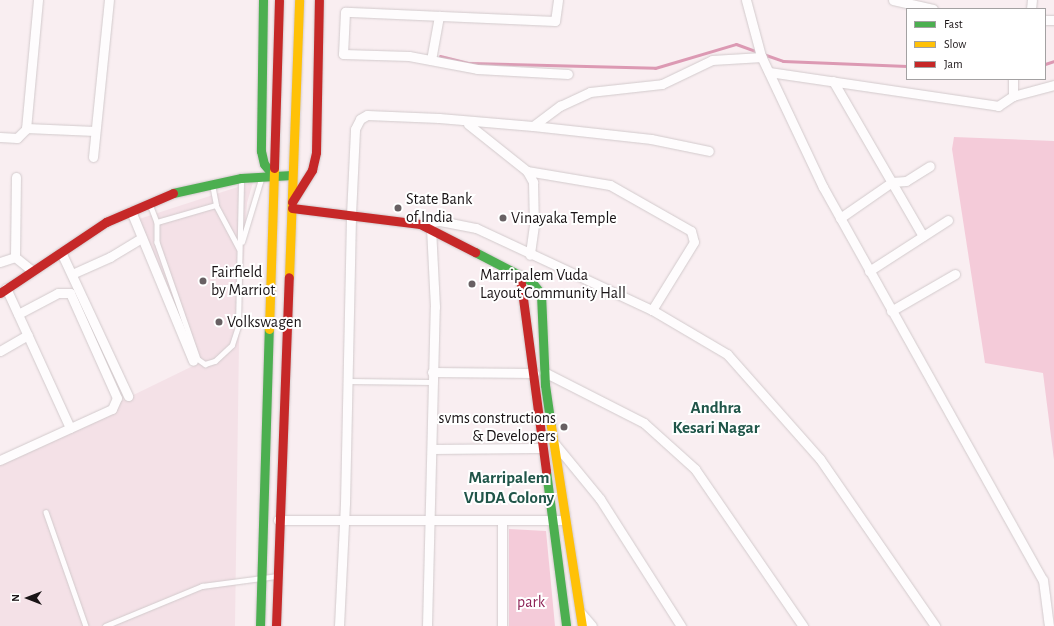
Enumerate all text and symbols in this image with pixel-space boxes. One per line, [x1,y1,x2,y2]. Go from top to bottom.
legend [906,8,1046,80]
text: Fast [944,18,963,30]
text: Slow [944,38,966,50]
text: Jam [944,58,963,70]
place label: State Bank of India [406,189,472,227]
marker: State Bank of India [393,203,403,213]
place label: Vinayaka Temple [511,208,617,228]
marker: Vinayaka Temple [498,213,508,223]
place label: Fairfield by Marriot [211,262,275,300]
place label: Marripalem Vuda Layout Community Hall [480,265,626,303]
marker: Fairfield by Marriot [198,276,208,286]
marker: Marripalem Vuda Layout Community Hall [467,279,477,289]
place label: Volkswagen [227,312,302,332]
marker: Volkswagen [214,317,224,327]
district label: Andhra Kesari Nagar [672,398,760,438]
place label: svms constructions & Developers [438,408,556,446]
marker: svms constructions & Developers [559,422,569,432]
district label: Marripalem VUDA Colony [464,468,554,508]
north arrow [8,578,48,618]
park label: park [517,592,545,612]
text: N [10,594,21,602]

